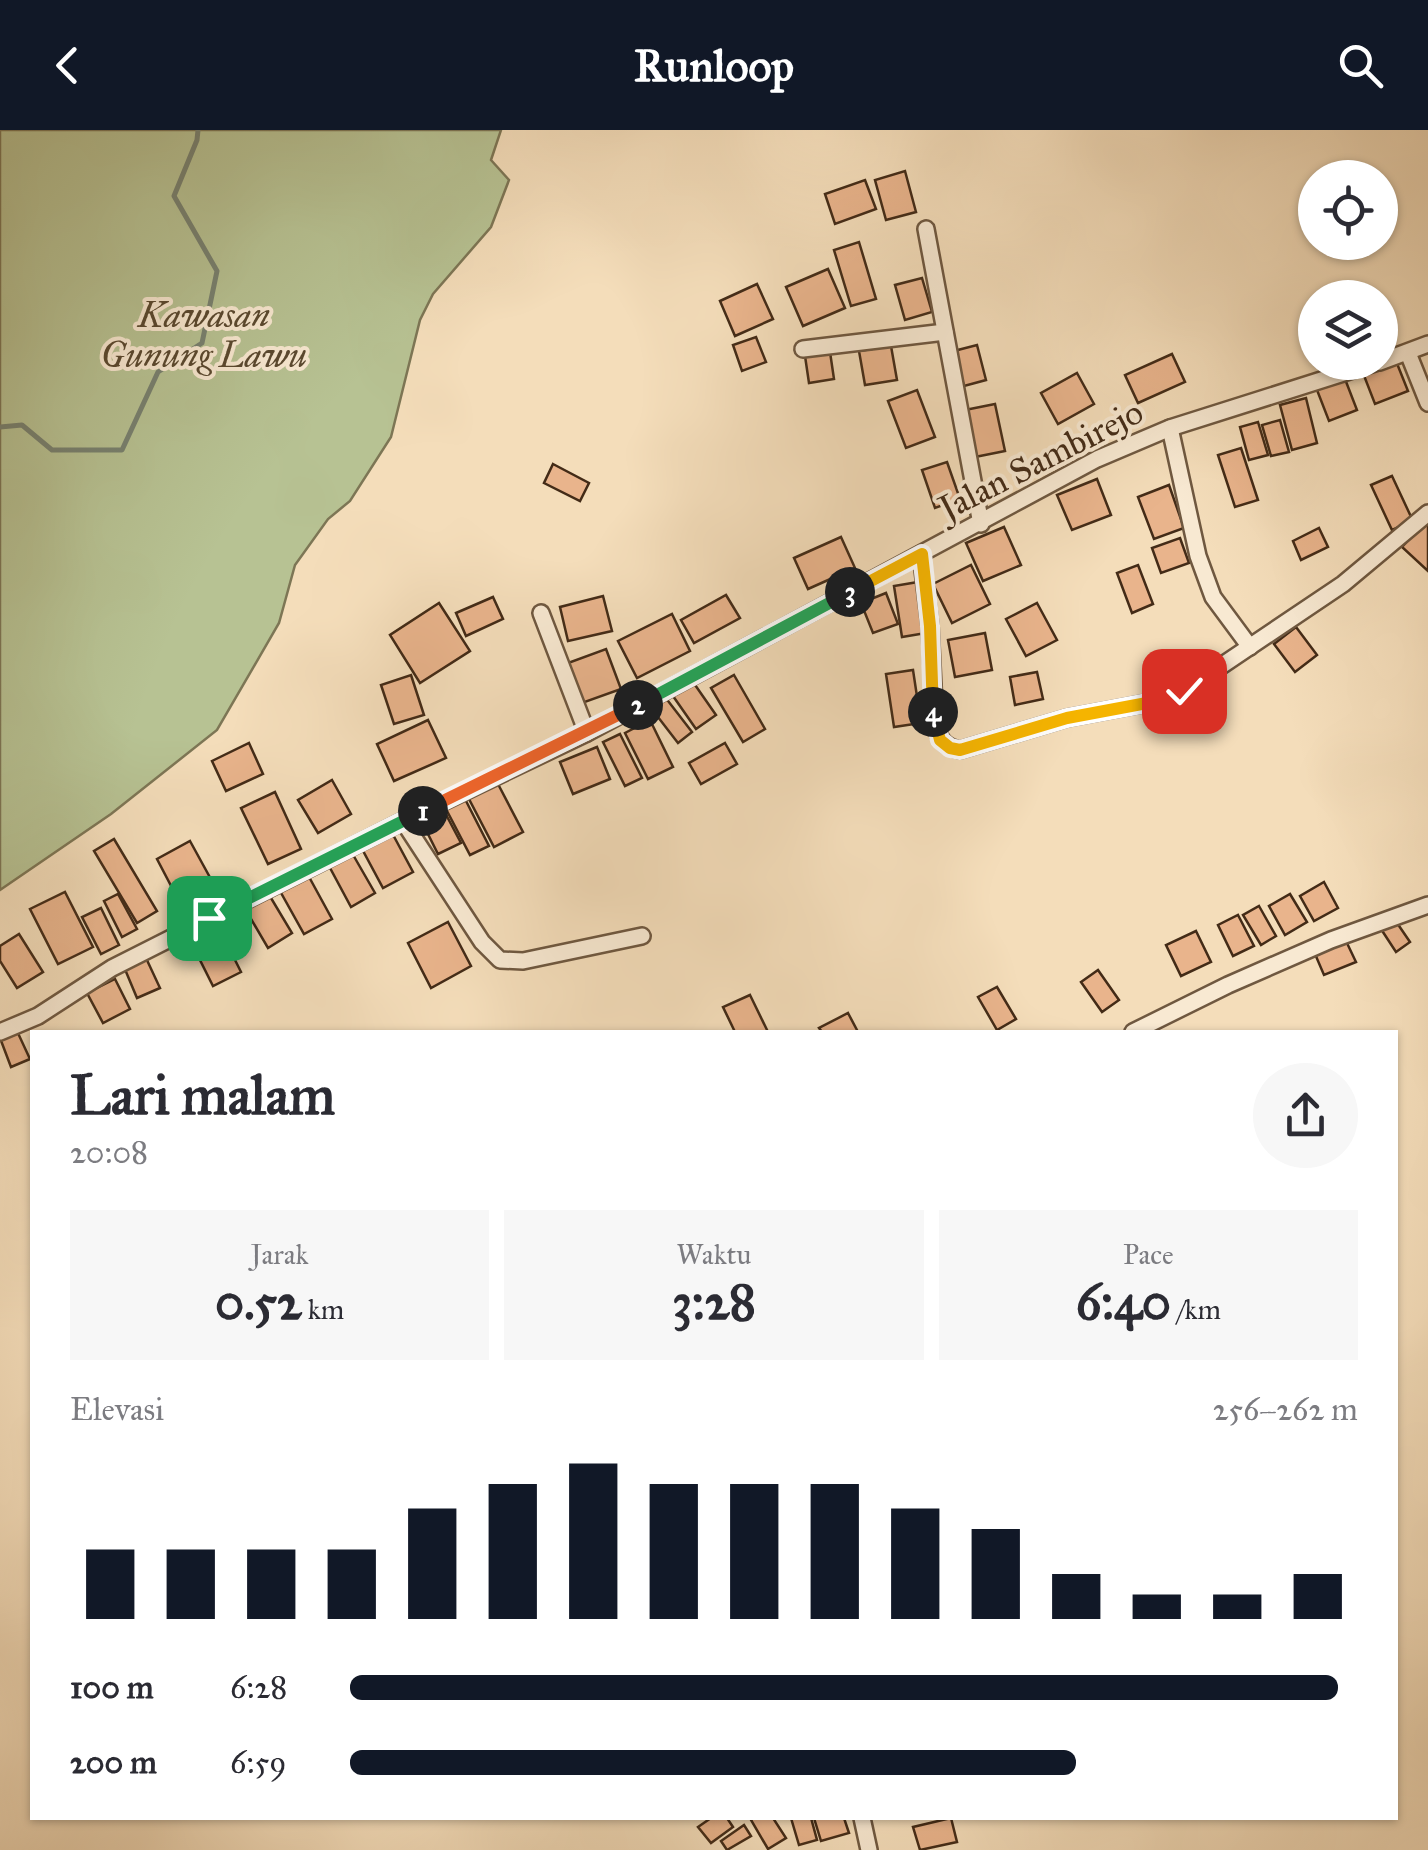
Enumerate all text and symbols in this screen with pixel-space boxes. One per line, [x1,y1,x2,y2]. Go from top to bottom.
icon: back [40,38,95,93]
text: Runloop [634,38,794,93]
icon: search [1333,38,1388,93]
map controls [1298,160,1398,380]
button: locate [1298,160,1398,260]
button: layers [1298,280,1398,380]
park label: Kawasan Gunung Lawu [101,294,307,377]
street label: Jalan Sambirejo [928,390,1150,532]
pin: 3 [825,567,875,617]
text: 3 [844,574,856,609]
pin [1142,649,1227,734]
icon: check [1157,664,1212,719]
pin: 2 [613,680,663,730]
text: 2 [631,687,645,722]
pin: 4 [908,687,958,737]
text: 4 [925,694,941,729]
pin: 1 [398,786,448,836]
text: 1 [417,793,429,828]
pin [167,876,252,961]
icon: arrive [182,891,237,946]
text: Lari malam [70,1062,335,1129]
button: share [1253,1063,1358,1168]
text: 20:08 [70,1133,148,1172]
text: Jarak [251,1237,309,1272]
text: Waktu [677,1237,751,1272]
text: Pace [1123,1237,1174,1272]
text: 0.52 [215,1272,302,1333]
text: 3:28 [672,1272,756,1333]
text: 6:40 [1076,1272,1171,1333]
text: km [302,1292,344,1327]
text: /km [1171,1292,1221,1327]
text: Elevasi [70,1390,164,1429]
text: 256–262 m [1213,1390,1358,1429]
text: 100 m [70,1668,154,1707]
text: 6:28 [230,1668,287,1707]
text: 200 m [70,1743,157,1782]
text: 6:59 [230,1743,287,1782]

